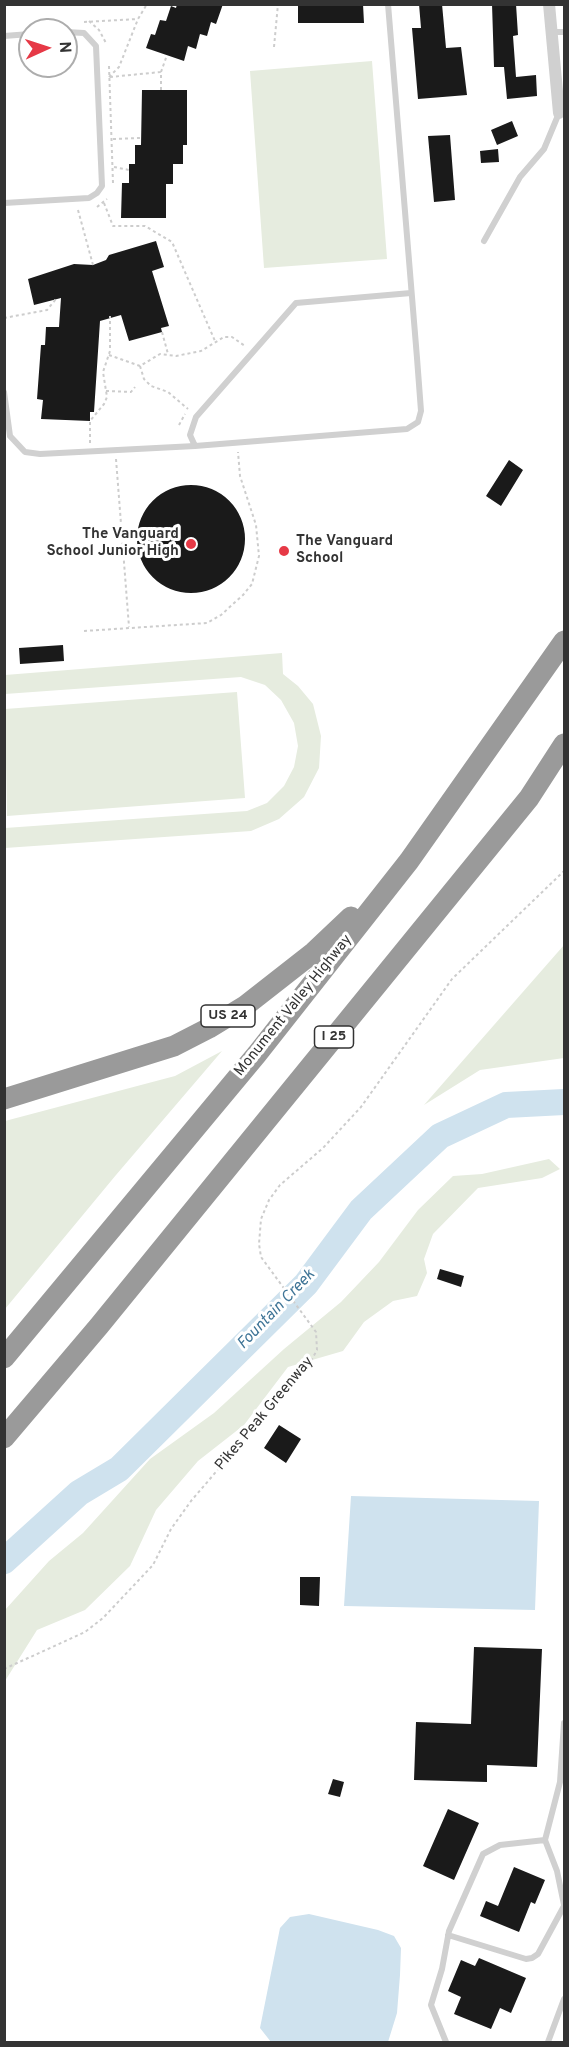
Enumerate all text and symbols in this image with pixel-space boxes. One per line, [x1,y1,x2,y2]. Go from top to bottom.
north arrow [18,18,78,78]
text: N [54,41,74,53]
place label: The Vanguard School Junior High [46,526,179,561]
place label: The Vanguard School [296,533,393,568]
marker: The Vanguard School Junior High [184,537,198,551]
marker: The Vanguard School [277,544,291,558]
street label: Monument Valley Highway [231,932,357,1080]
road number: US 24 [201,1005,255,1027]
road number: I 25 [314,1026,354,1048]
water label: Fountain Creek [234,1266,320,1354]
street label: Pikes Peak Greenway [212,1353,318,1475]

